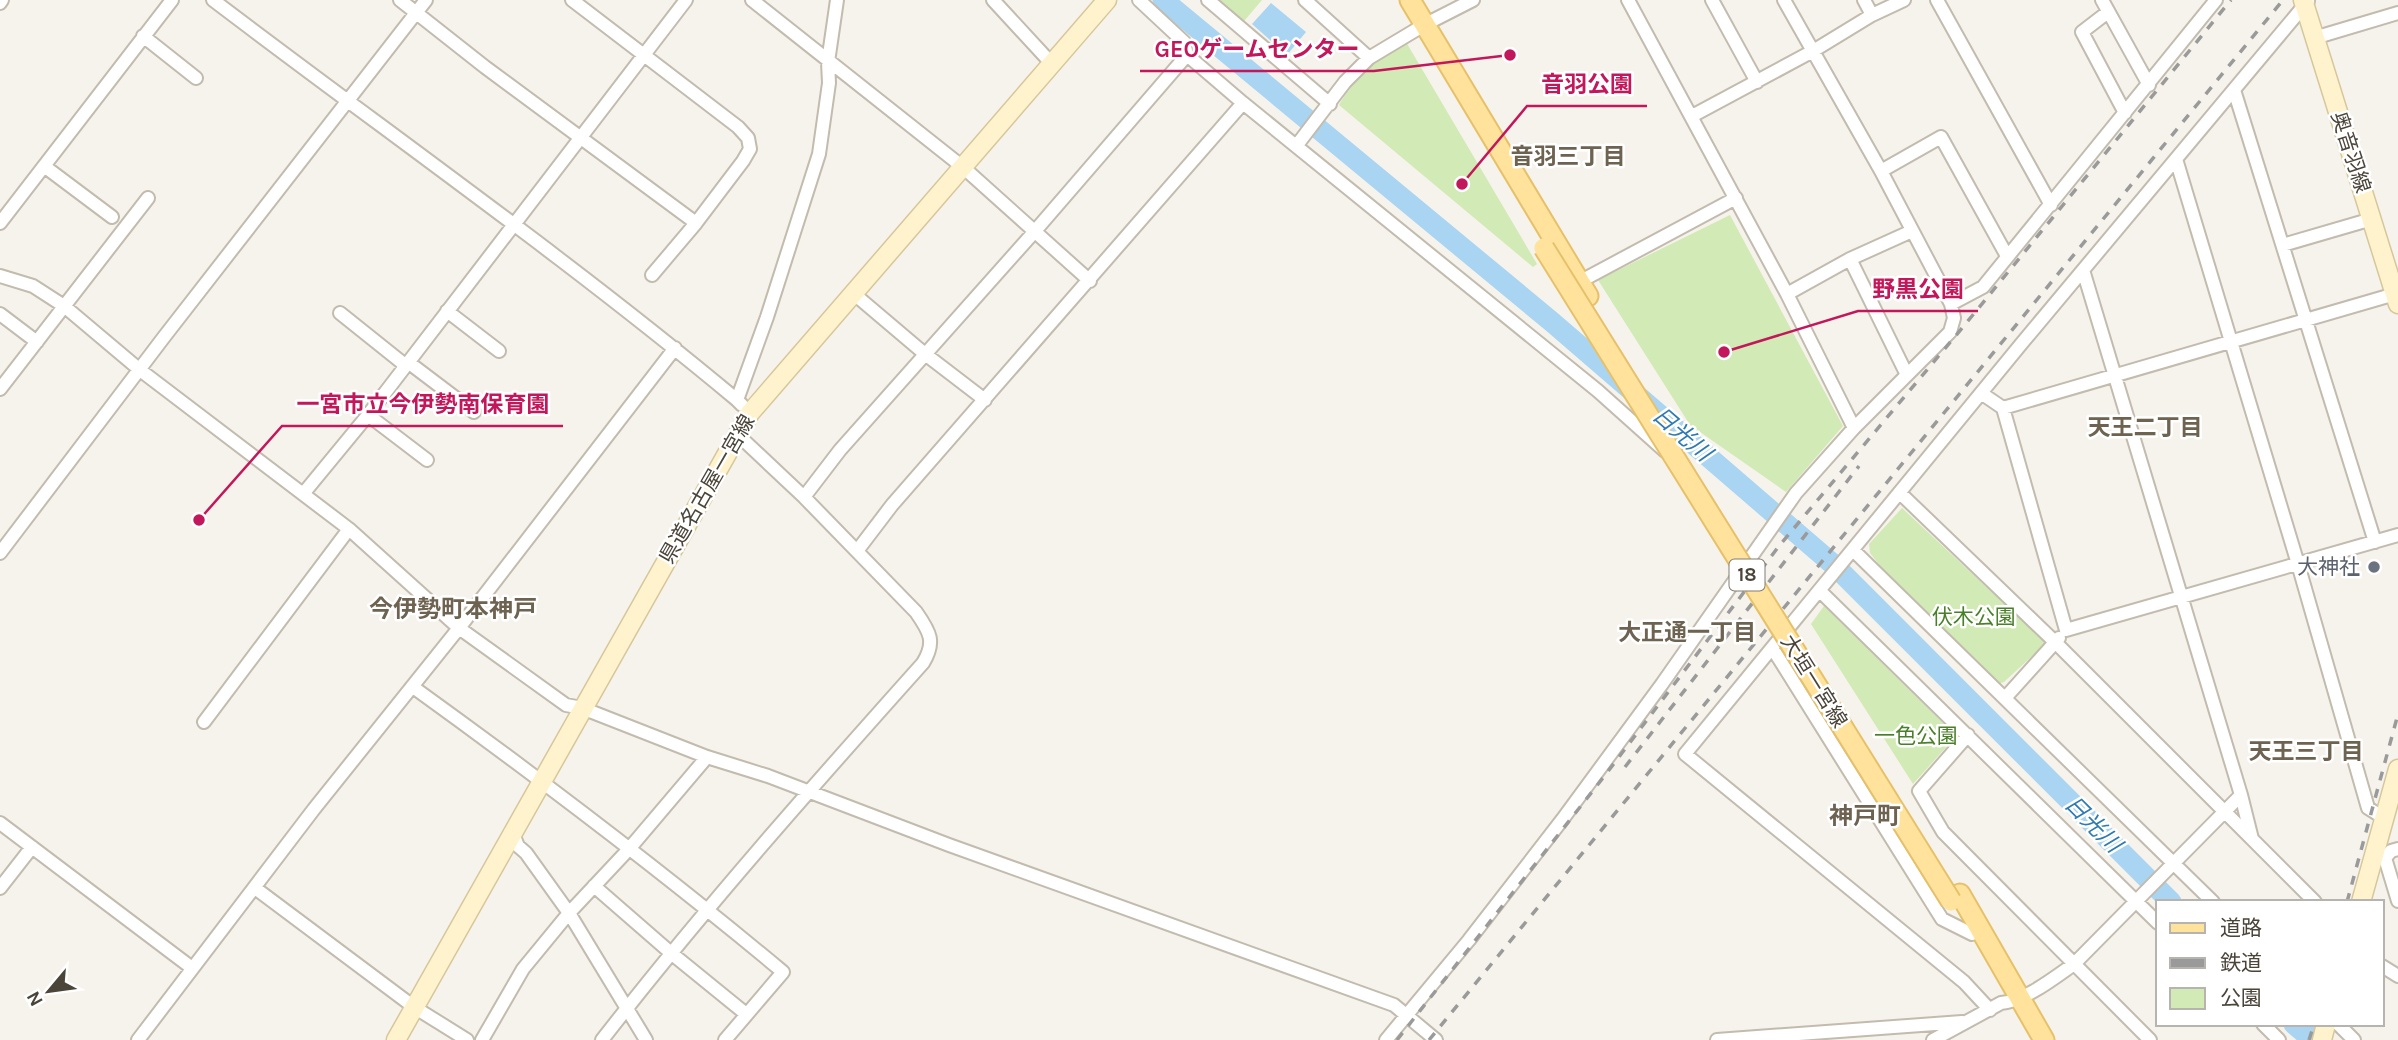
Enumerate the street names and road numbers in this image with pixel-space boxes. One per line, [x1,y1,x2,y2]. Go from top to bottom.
street label: 奥音羽線 [2327,108,2375,196]
street label: 県道名古屋一宮線 [655,410,759,568]
road number: 18 [1730,560,1764,590]
street label: 大垣一宮線 [1776,630,1852,732]

